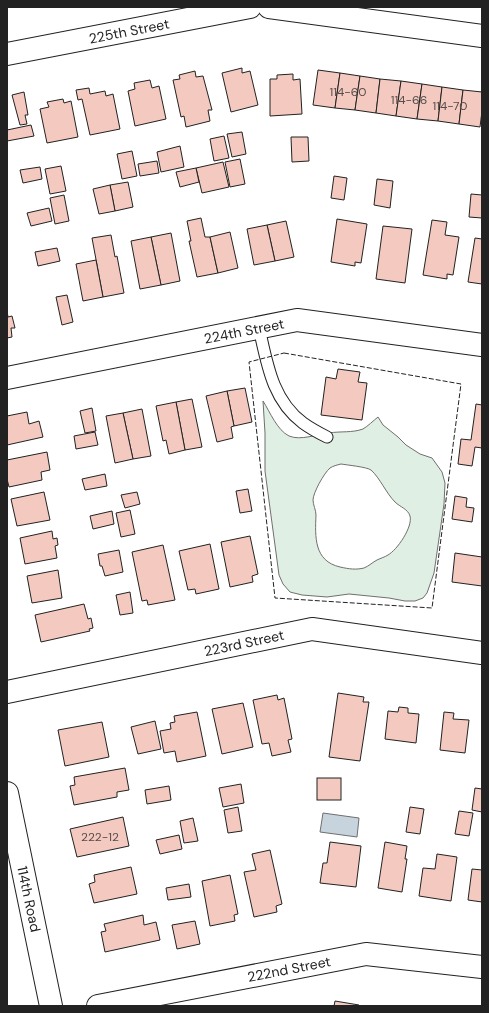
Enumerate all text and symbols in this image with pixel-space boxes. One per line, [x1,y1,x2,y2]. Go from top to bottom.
street label: 225th Street [87,14,171,48]
house number: 114-60 [329,84,367,100]
house number: 114-66 [391,92,427,108]
house number: 114-70 [432,98,468,114]
street label: 224th Street [202,314,286,348]
street label: 223rd Street [202,626,286,660]
house number: 222-12 [81,829,119,845]
street label: 114th Road [13,864,45,934]
street label: 222nd Street [246,952,332,986]

